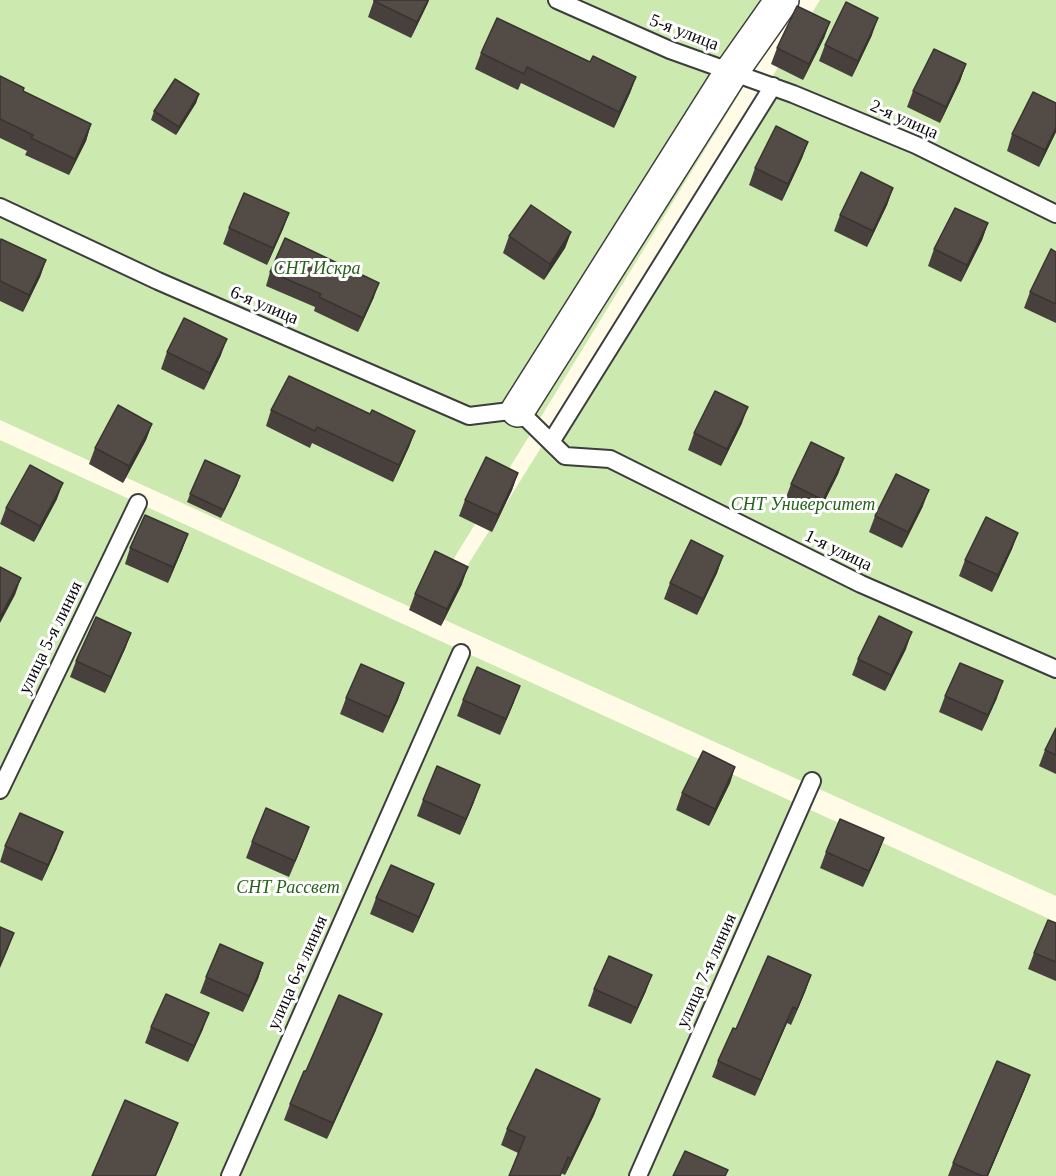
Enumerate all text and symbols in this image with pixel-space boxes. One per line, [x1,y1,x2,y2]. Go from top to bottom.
street label: 5-я улица [646,10,722,56]
street label: 2-я улица [867,95,941,145]
park label: СНТ Искра [274,258,360,280]
street label: 6-я улица [227,282,301,330]
park label: СНТ Университет [731,494,875,516]
street label: 1-я улица [801,525,875,577]
street label: улица 5-я линия [14,578,88,698]
park label: СНТ Рассвет [236,877,340,899]
street label: улица 7-я линия [672,910,742,1032]
street label: улица 6-я линия [263,912,333,1034]

